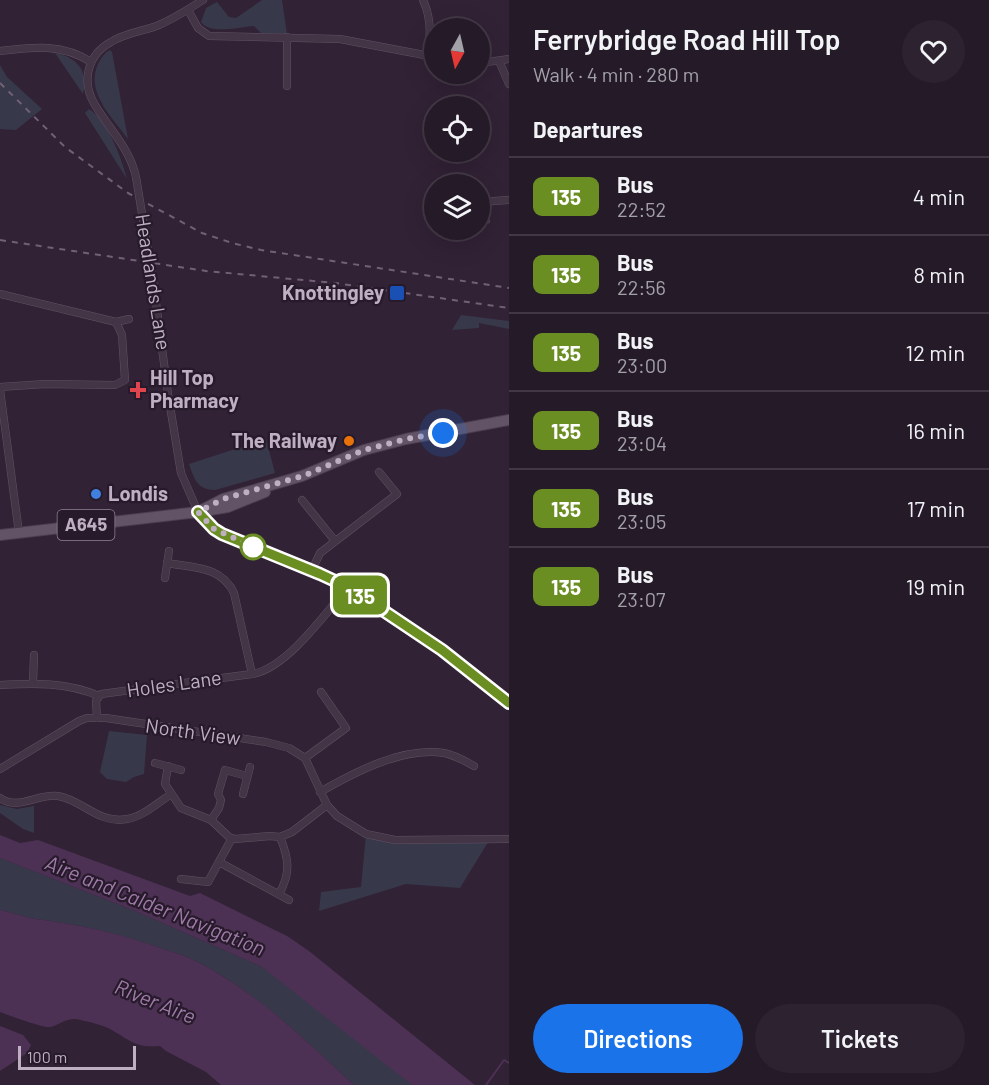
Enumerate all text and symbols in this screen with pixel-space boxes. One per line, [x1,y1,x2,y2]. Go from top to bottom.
north arrow [424,18,490,84]
map controls [424,18,490,240]
button: heart [902,20,965,83]
text: Ferrybridge Road Hill Top [533,22,841,56]
text: Walk · 4 min · 280 m [533,62,699,86]
button: locate [424,96,490,162]
text: Departures [533,116,643,142]
text: Bus [617,171,654,197]
button: layers [424,174,490,240]
text: 4 min [913,183,965,209]
text: 135 [551,184,581,209]
text: 22:52 [617,197,666,221]
street label: Headlands Lane [131,212,177,352]
text: Bus [617,249,654,275]
text: 8 min [913,261,965,287]
text: 135 [551,262,581,287]
text: 22:56 [617,275,666,299]
place label: Knottingley [282,280,384,304]
marker: Knottingley [388,284,406,302]
text: Bus [617,327,654,353]
text: 12 min [905,339,965,365]
text: 135 [551,340,581,365]
text: 23:00 [617,353,667,377]
place label: Hill Top Pharmacy [150,365,239,412]
marker: Hill Top Pharmacy [131,383,145,397]
text: Bus [617,405,654,431]
text: 16 min [906,417,965,443]
your location [428,418,458,448]
text: 135 [551,418,581,443]
place label: The Railway [231,428,337,452]
text: 23:04 [617,431,667,455]
marker: The Railway [342,434,356,448]
place label: Londis [108,481,168,505]
text: Bus [617,483,654,509]
marker: Londis [89,487,103,501]
text: 17 min [907,495,965,521]
text: 135 [551,496,581,521]
text: 23:05 [617,509,666,533]
road number: A645 [58,510,115,540]
unlabelled marker [240,534,266,560]
text: Bus [617,561,654,587]
text: 19 min [906,573,965,599]
text: 135 [551,574,581,599]
line badge: 135 [326,576,394,614]
text: 135 [345,583,375,608]
text: 23:07 [617,587,665,611]
street label: Holes Lane [125,664,223,702]
street label: North View [144,712,242,750]
water label: Aire and Calder Navigation [42,849,269,960]
water label: River Aire [111,973,200,1028]
button: Directions [533,1004,743,1073]
button: Tickets [755,1004,965,1073]
scale bar [18,1043,136,1070]
text: 100 m [27,1047,67,1066]

